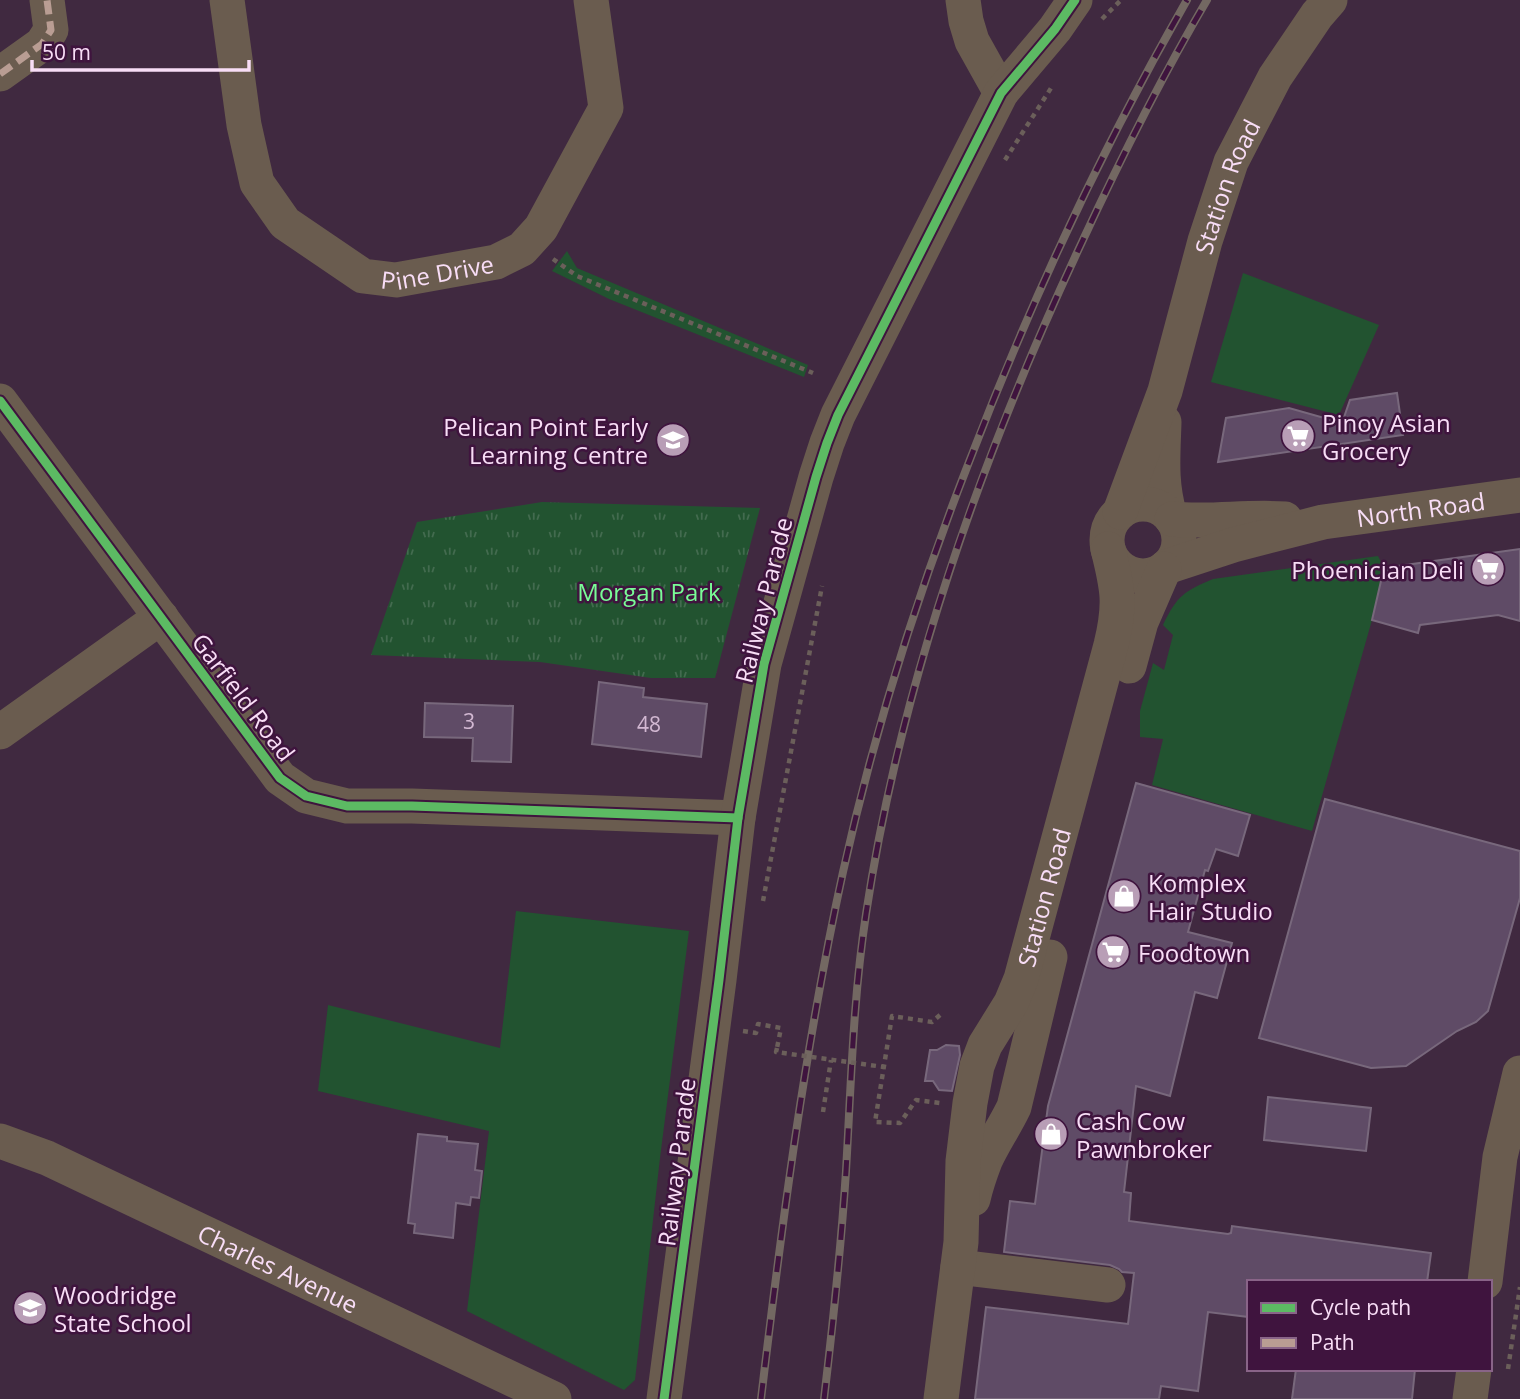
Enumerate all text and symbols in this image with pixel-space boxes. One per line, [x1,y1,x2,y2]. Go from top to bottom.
scale bar [32,28,248,72]
text: 50 m [42,38,91,66]
street label: Station Road [1186,113,1267,257]
street label: Pine Drive [379,246,496,296]
place label: Pinoy Asian Grocery [1322,406,1451,467]
place label: Pelican Point Early Learning Centre [443,410,649,471]
supermarket icon: Pinoy Asian Grocery [1279,417,1317,455]
school or university icon: Pelican Point Early Learning Centre [654,421,692,459]
street label: North Road [1354,483,1487,534]
street label: Railway Parade [726,514,800,686]
supermarket icon: Phoenician Deli [1469,550,1507,588]
place label: Phoenician Deli [1291,553,1464,586]
park label: Morgan Park [577,575,721,608]
street label: Garfield Road [185,626,303,768]
house number: 3 [463,707,475,735]
house number: 48 [637,710,661,738]
street label: Station Road [1009,824,1078,970]
place label: Komplex Hair Studio [1148,866,1273,927]
shop icon: Komplex Hair Studio [1105,877,1143,915]
supermarket icon: Foodtown [1094,933,1132,971]
place label: Foodtown [1138,936,1250,969]
street label: Railway Parade [649,1076,703,1248]
place label: Cash Cow Pawnbroker [1076,1104,1212,1165]
shop icon: Cash Cow Pawnbroker [1032,1115,1070,1153]
street label: Charles Avenue [193,1216,364,1320]
place label: Woodridge State School [54,1278,192,1339]
legend [1247,1280,1492,1371]
school or university icon: Woodridge State School [11,1289,49,1327]
text: Cycle path [1310,1293,1411,1321]
text: Path [1310,1328,1355,1356]

